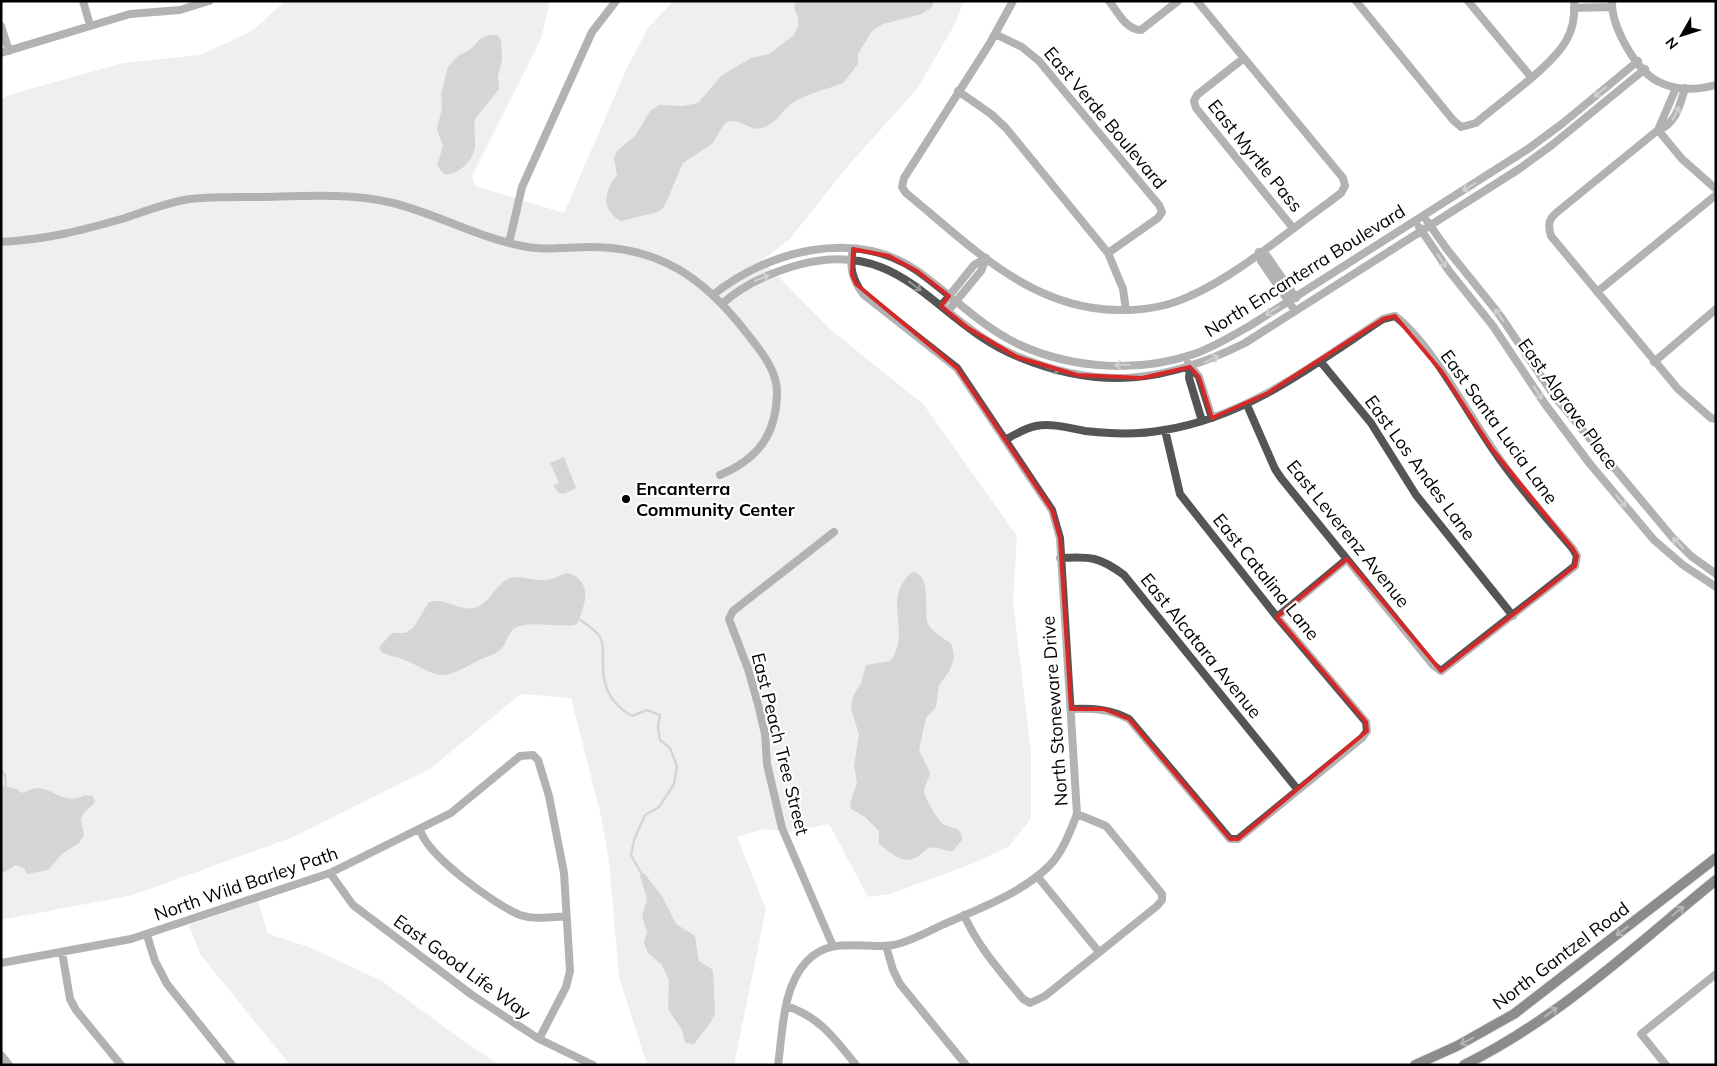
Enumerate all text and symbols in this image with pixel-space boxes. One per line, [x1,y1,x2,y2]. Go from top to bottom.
north arrow [1657,10,1707,60]
text: N [1662,33,1682,53]
street label: East Verde Boulevard [1039,42,1172,193]
one-way arrow [1594,87,1607,98]
street label: East Myrtle Pass [1203,95,1308,217]
one-way arrow [1672,106,1681,121]
one-way arrow [1462,183,1476,193]
street label: North Encanterra Boulevard [1200,199,1409,342]
one-way arrow [1437,254,1447,268]
one-way arrow [754,273,769,282]
one-way arrow [908,281,922,291]
one-way arrow [1265,306,1279,316]
one-way arrow [1494,308,1504,322]
street label: East Algrave Place [1513,334,1624,474]
street label: East Santa Lucia Lane [1436,345,1563,508]
one-way arrow [1204,353,1219,363]
one-way arrow [1114,361,1130,370]
one-way arrow [1045,365,1061,374]
one-way arrow [1533,385,1543,399]
street label: East Los Andes Lane [1360,391,1481,545]
street label: East Leverenz Avenue [1282,455,1415,612]
place label: Encanterra Community Center [636,477,796,521]
marker: Encanterra Community Center [620,493,632,505]
one-way arrow [1616,494,1627,507]
street label: East Catalina Lane [1208,509,1325,645]
one-way arrow [1673,538,1685,550]
street label: East Alcatara Avenue [1136,569,1267,723]
street label: North Stoneware Drive [1036,615,1073,807]
street label: East Peach Tree Street [747,650,814,837]
street label: North Wild Barley Path [151,841,341,926]
street label: North Gantzel Road [1488,897,1634,1014]
one-way arrow [1671,905,1684,916]
street label: East Good Life Way [389,909,536,1024]
one-way arrow [1615,926,1629,936]
one-way arrow [1544,1007,1558,1017]
one-way arrow [1460,1037,1475,1046]

